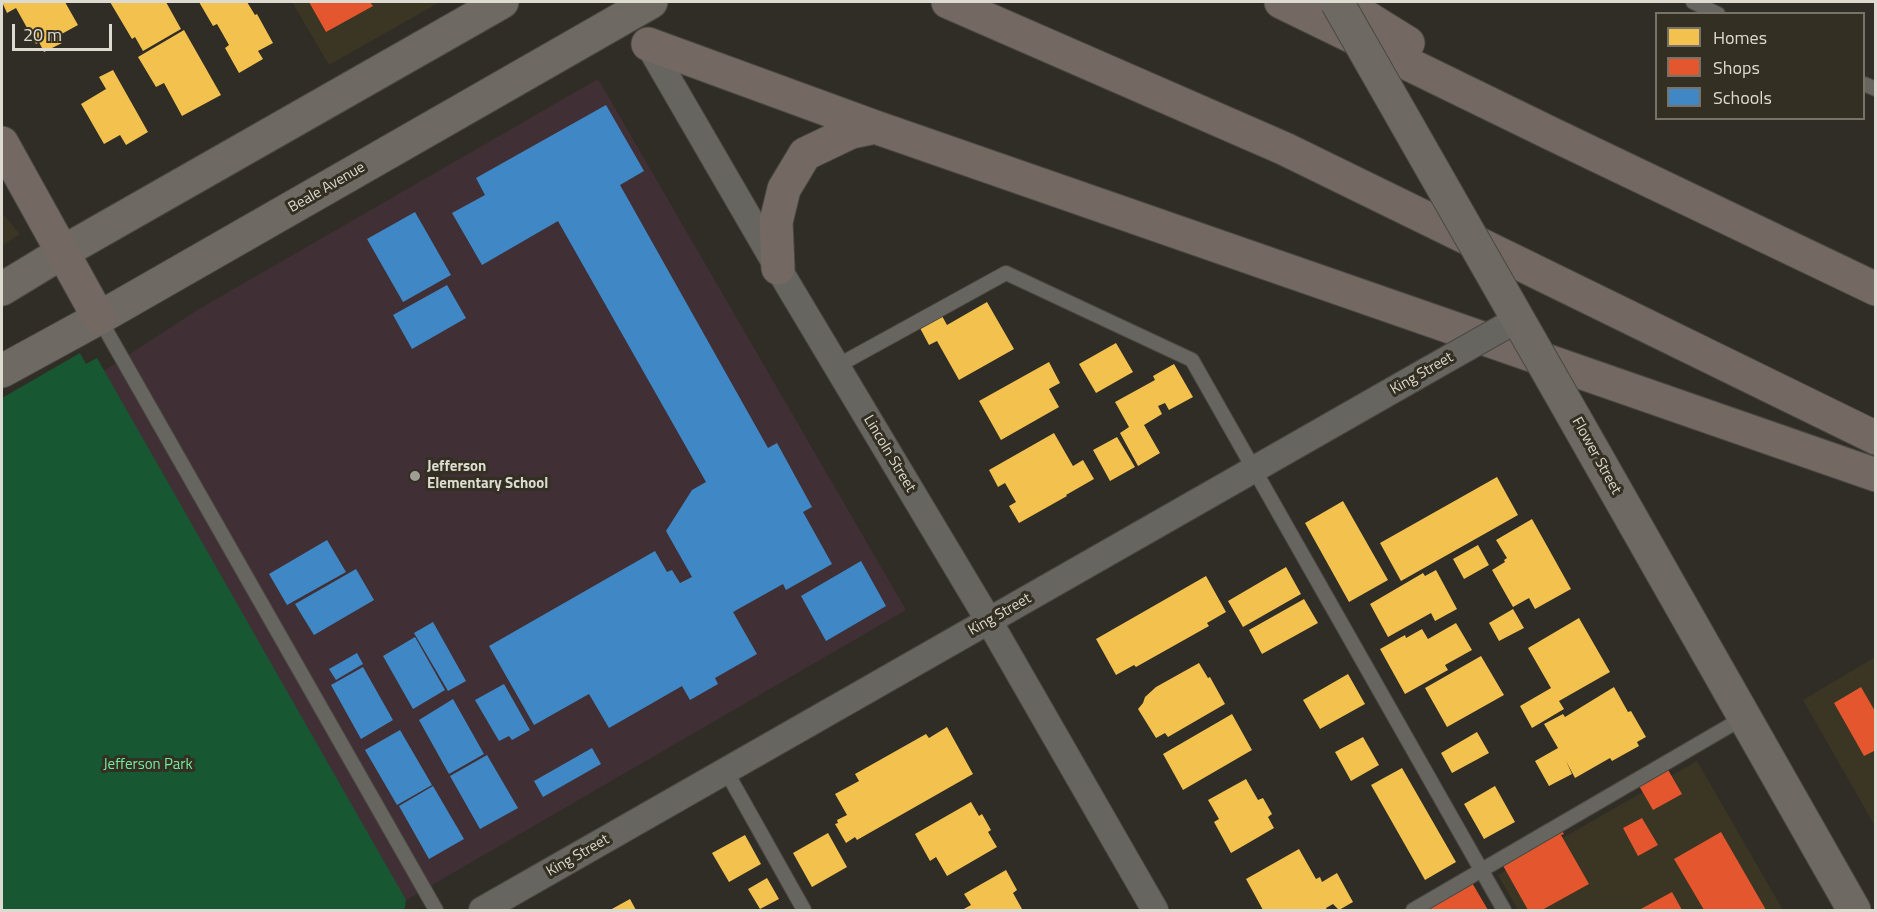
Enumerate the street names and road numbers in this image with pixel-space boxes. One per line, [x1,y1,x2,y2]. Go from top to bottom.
street label: Beale Avenue [285,159,369,217]
street label: King Street [1387,349,1457,399]
street label: Lincoln Street [859,412,919,496]
street label: Flower Street [1567,414,1625,498]
street label: King Street [965,590,1035,640]
street label: King Street [543,831,613,881]

